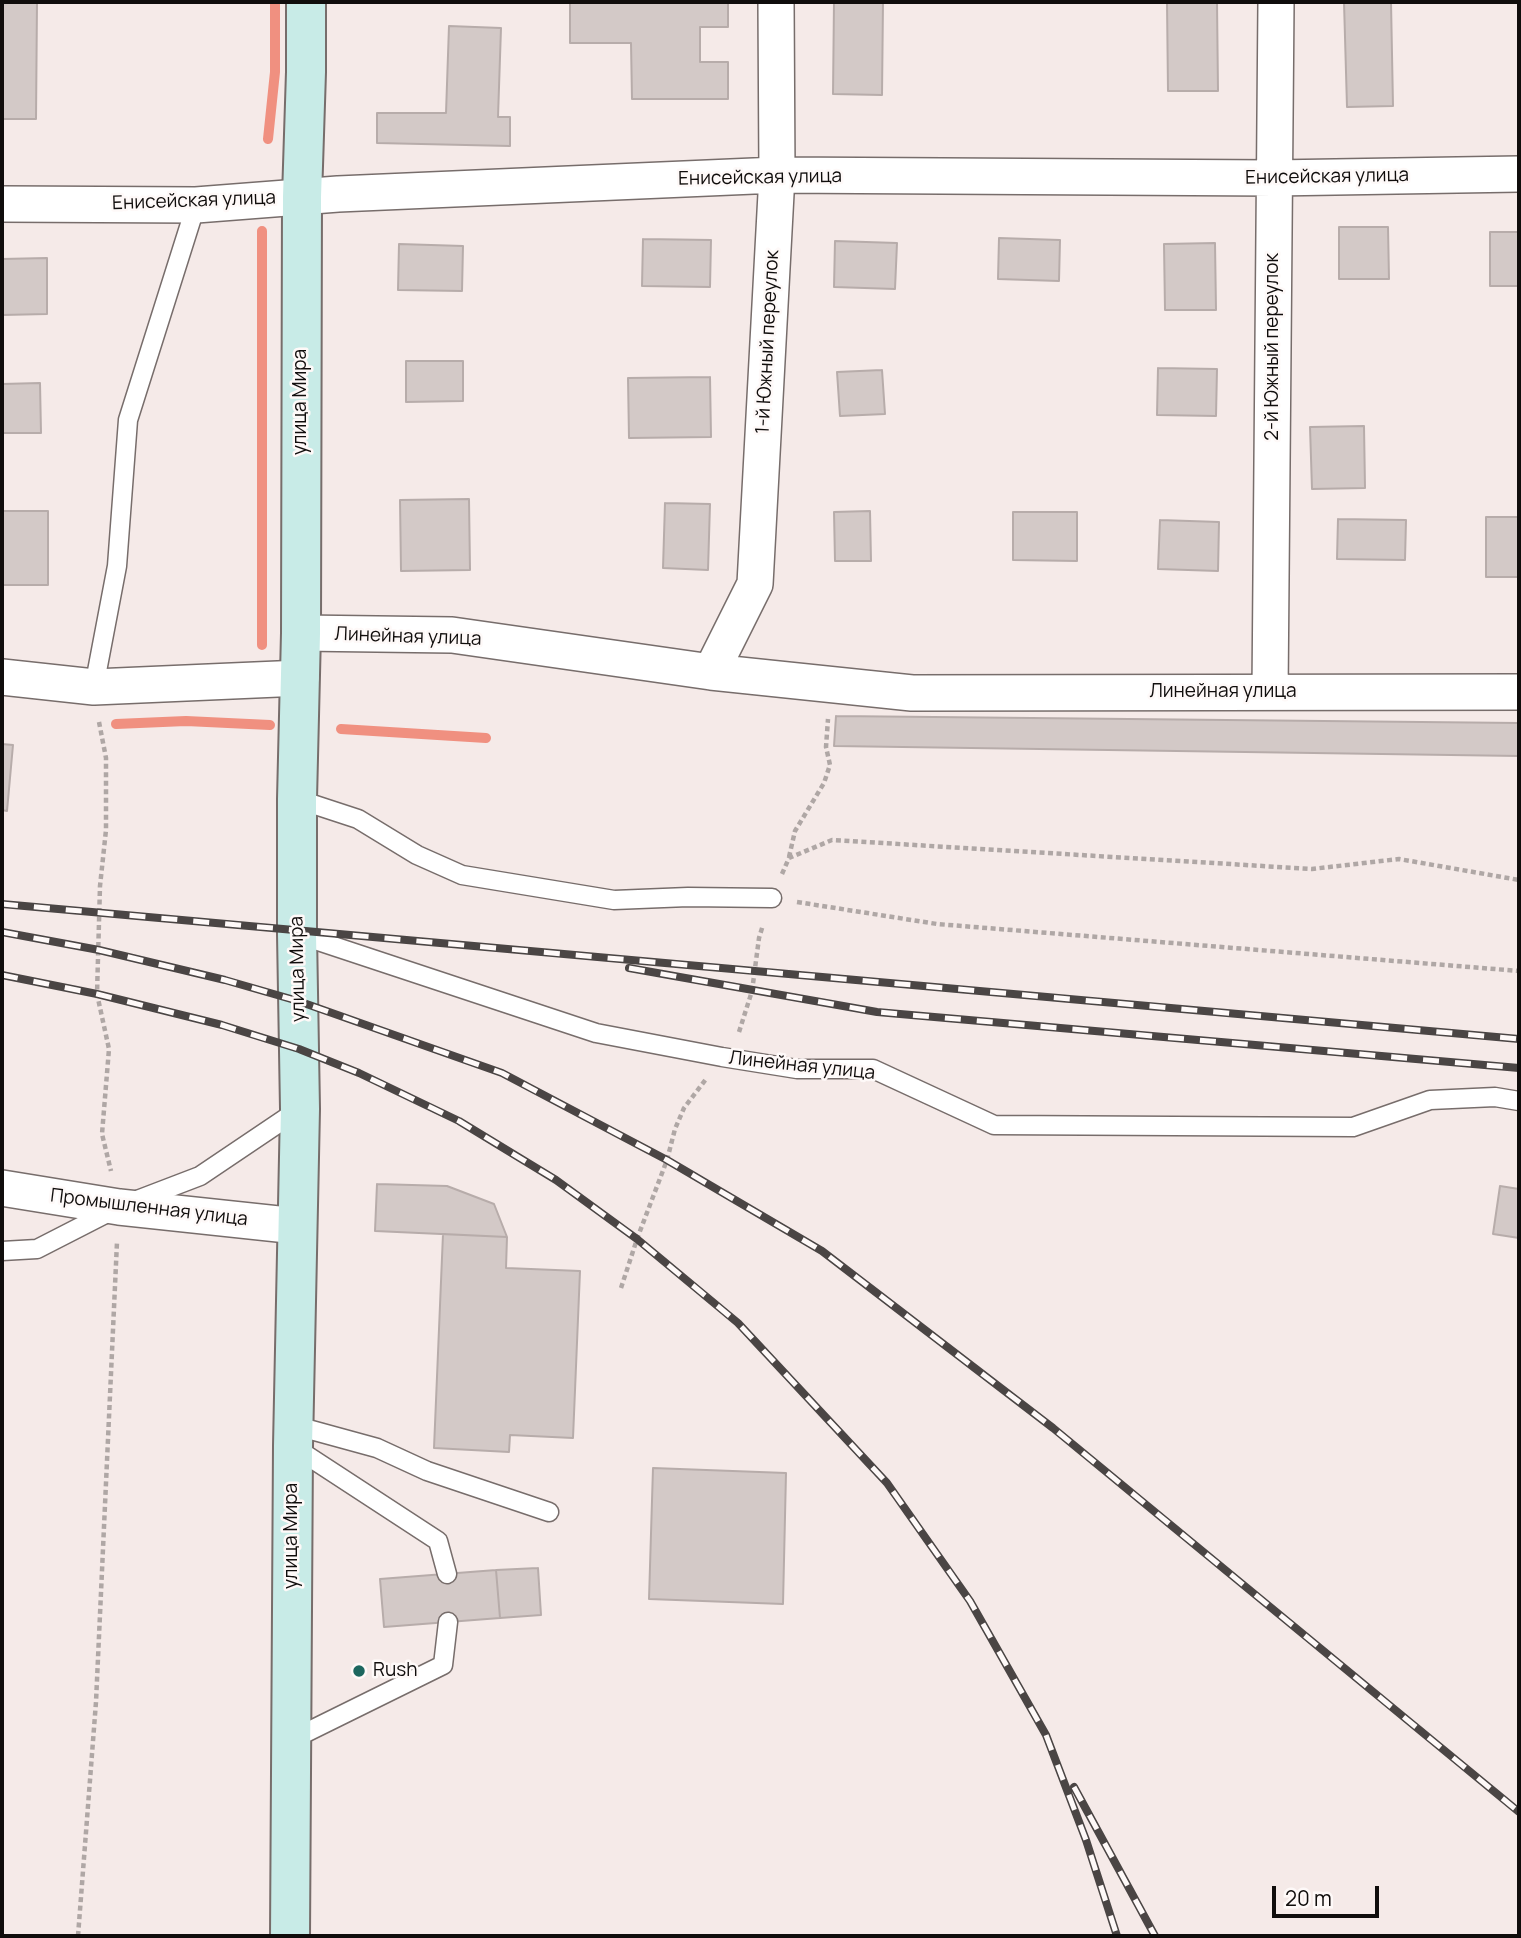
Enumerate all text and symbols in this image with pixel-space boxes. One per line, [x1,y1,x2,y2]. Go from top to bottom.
street label: Енисейская улица [1245,164,1409,190]
street label: Енисейская улица [678,165,842,191]
street label: Енисейская улица [112,187,276,215]
street label: 1-й Южный переулок [752,249,784,435]
street label: 2-й Южный переулок [1262,253,1284,441]
street label: улица Мира [290,349,312,455]
street label: Линейная улица [334,623,482,651]
street label: Линейная улица [1149,681,1297,703]
street label: улица Мира [286,916,310,1022]
street label: Линейная улица [728,1047,876,1085]
street label: Промышленная улица [49,1185,249,1231]
street label: улица Мира [281,1483,303,1589]
place label: Rush [373,1660,418,1682]
marker: Rush [351,1663,367,1679]
scale bar [1276,1871,1383,1915]
text: 20 m [1285,1884,1332,1912]

